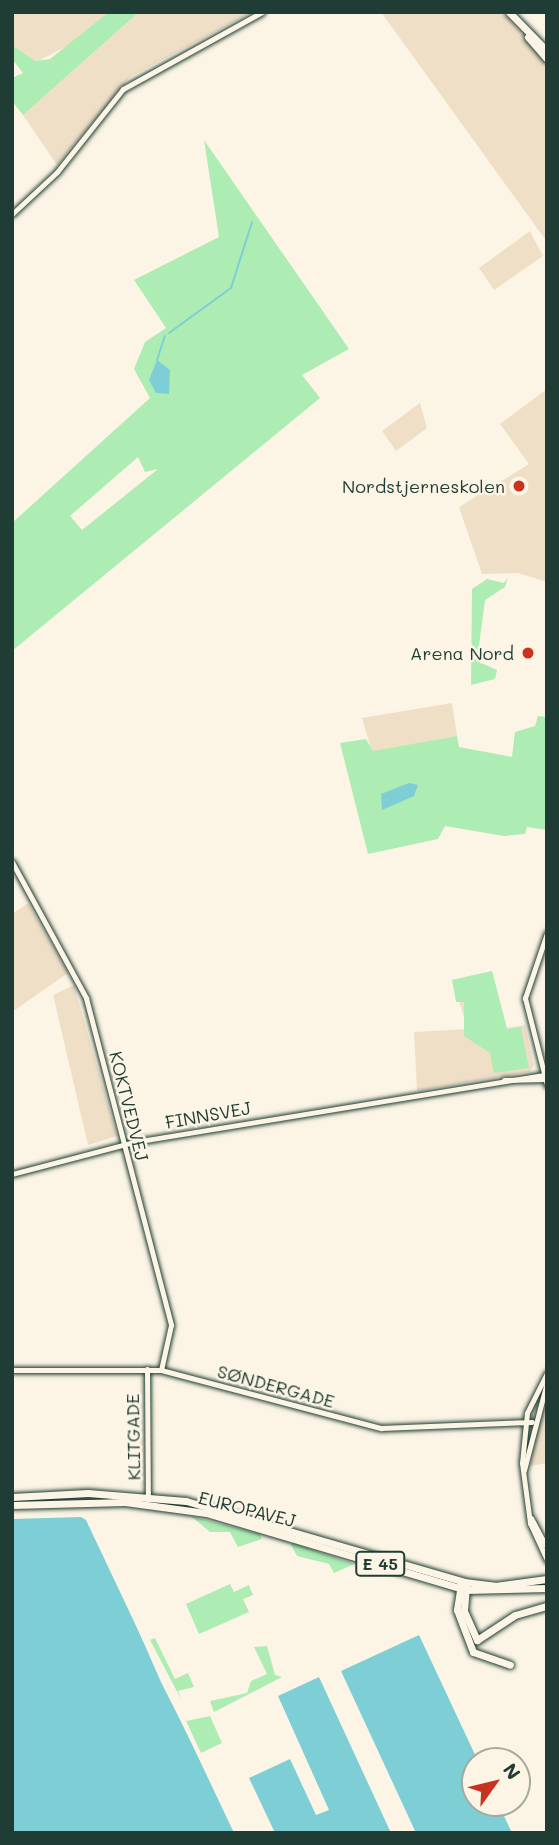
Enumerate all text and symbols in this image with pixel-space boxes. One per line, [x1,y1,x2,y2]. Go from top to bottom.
place label: Nordstjerneskolen [342,475,505,497]
marker: Nordstjerneskolen [511,478,527,494]
place label: Arena Nord [410,642,514,664]
marker: Arena Nord [520,645,536,661]
street label: KOKTVEDVEJ [105,1049,153,1163]
street label: FINNSVEJ [164,1097,252,1133]
street label: SØNDERGADE [215,1360,337,1412]
street label: KLITGADE [121,1393,145,1481]
street label: EUROPAVEJ [196,1487,298,1531]
road number: E 45 [354,1552,406,1576]
north arrow [461,1747,531,1817]
text: N [498,1758,527,1784]

